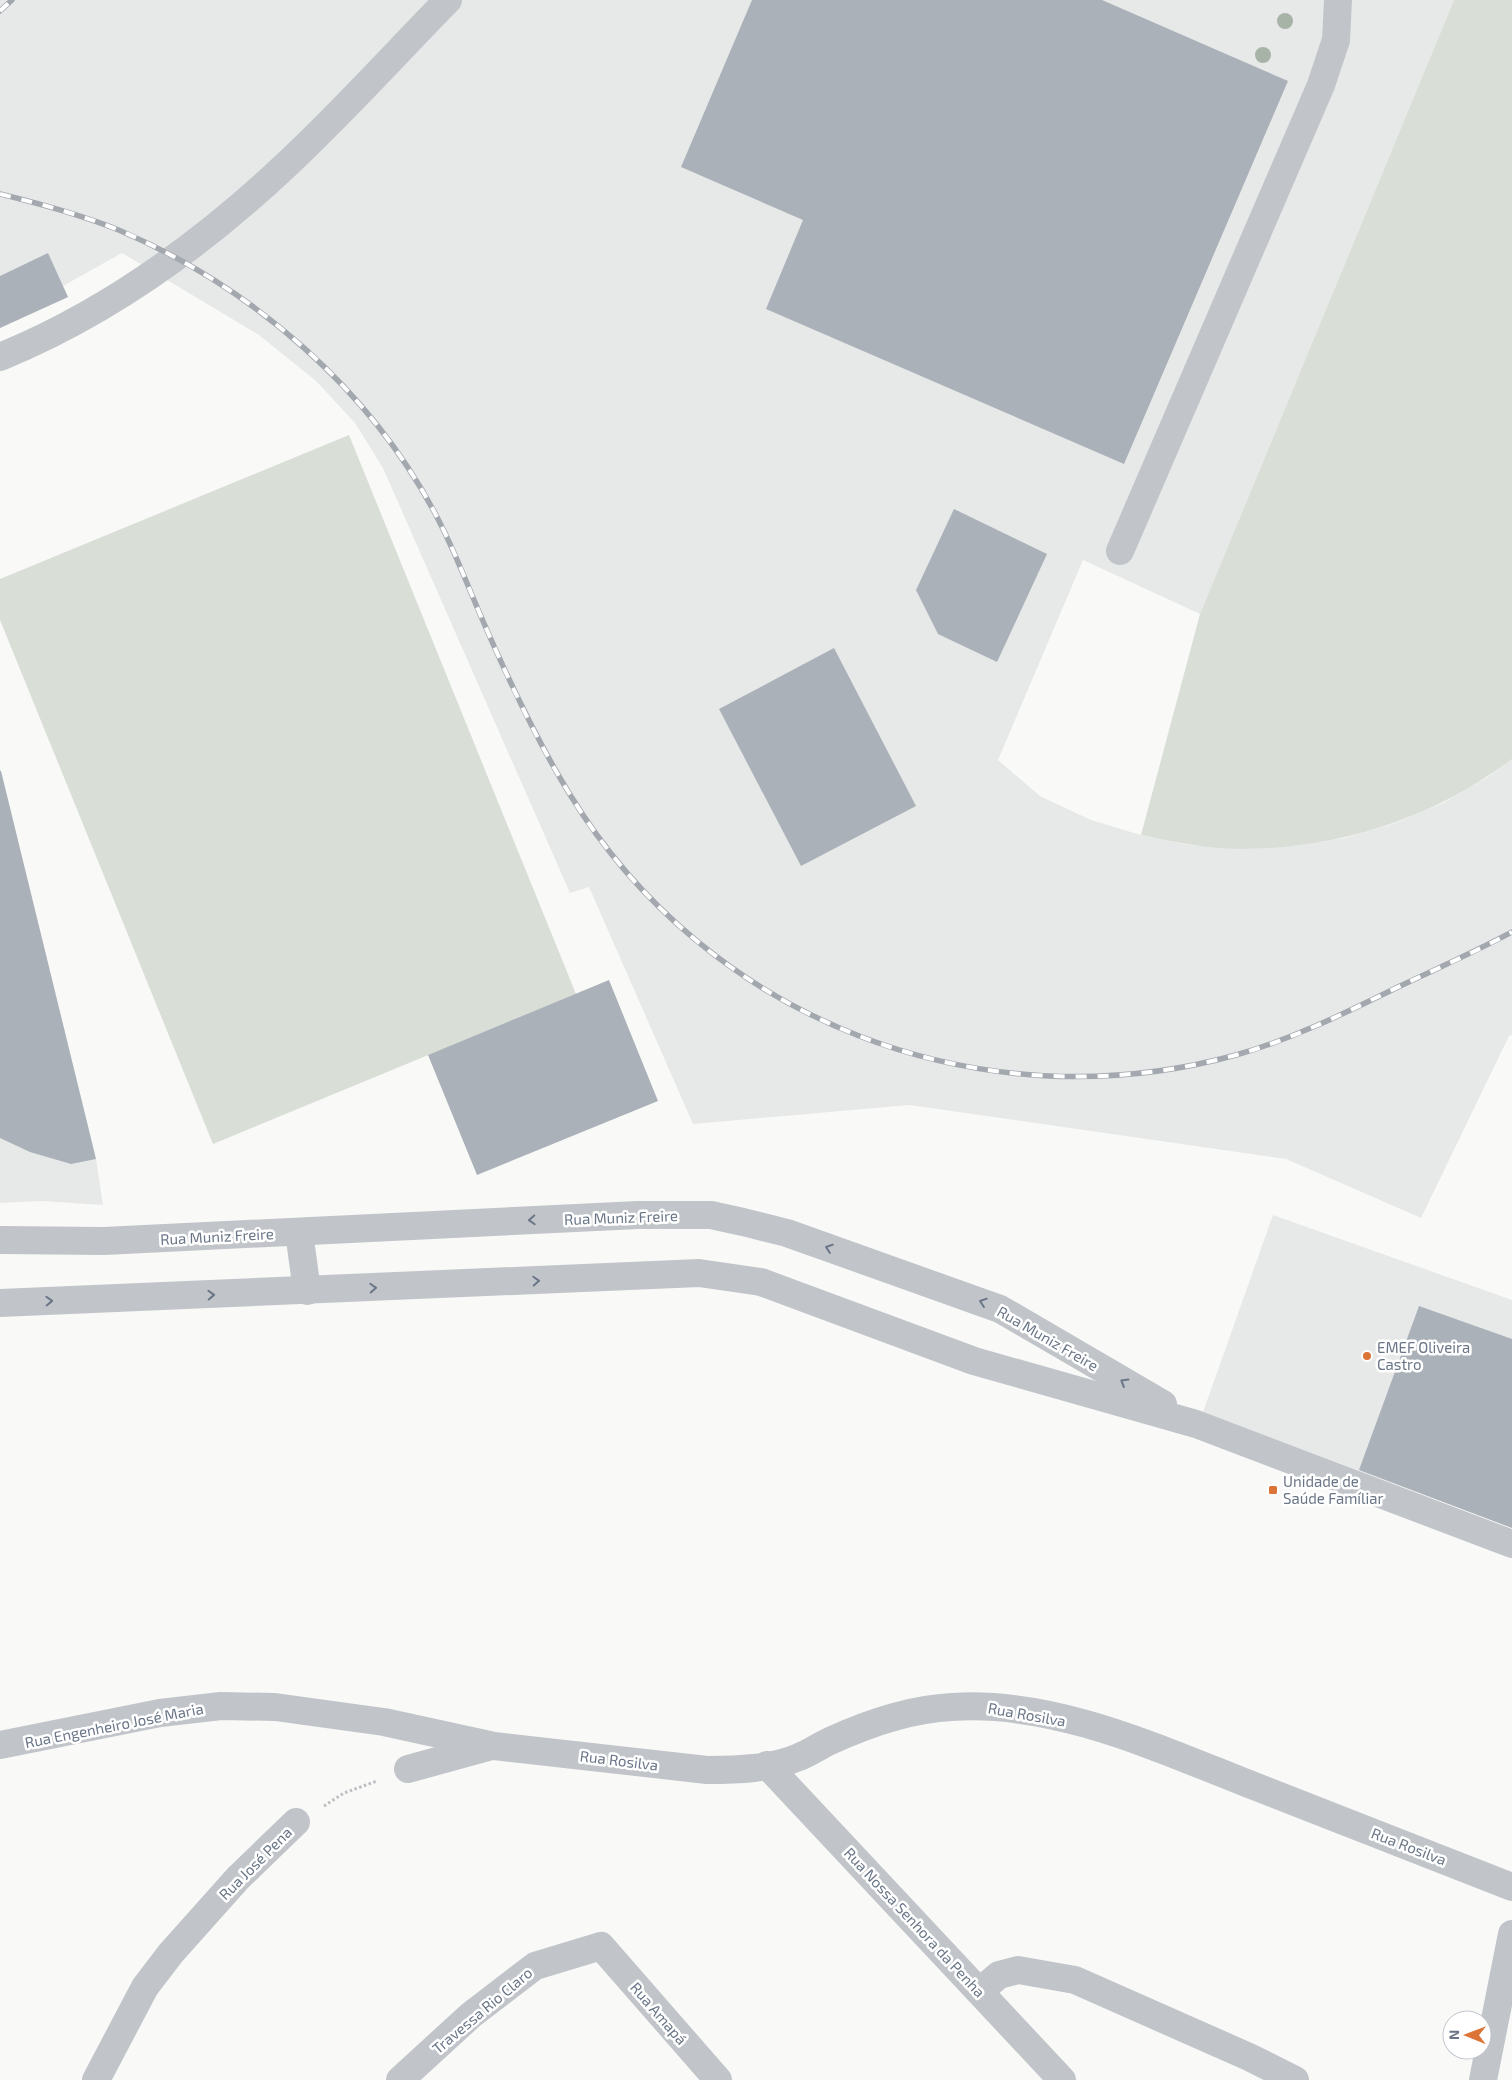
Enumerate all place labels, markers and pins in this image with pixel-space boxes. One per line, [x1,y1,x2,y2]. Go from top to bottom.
place label: EMEF Oliveira Castro [1377,1338,1470,1373]
marker: EMEF Oliveira Castro [1361,1350,1373,1362]
place label: Unidade de Saúde Famíliar [1283,1472,1383,1507]
marker: Unidade de Saúde Famíliar [1267,1484,1279,1496]

